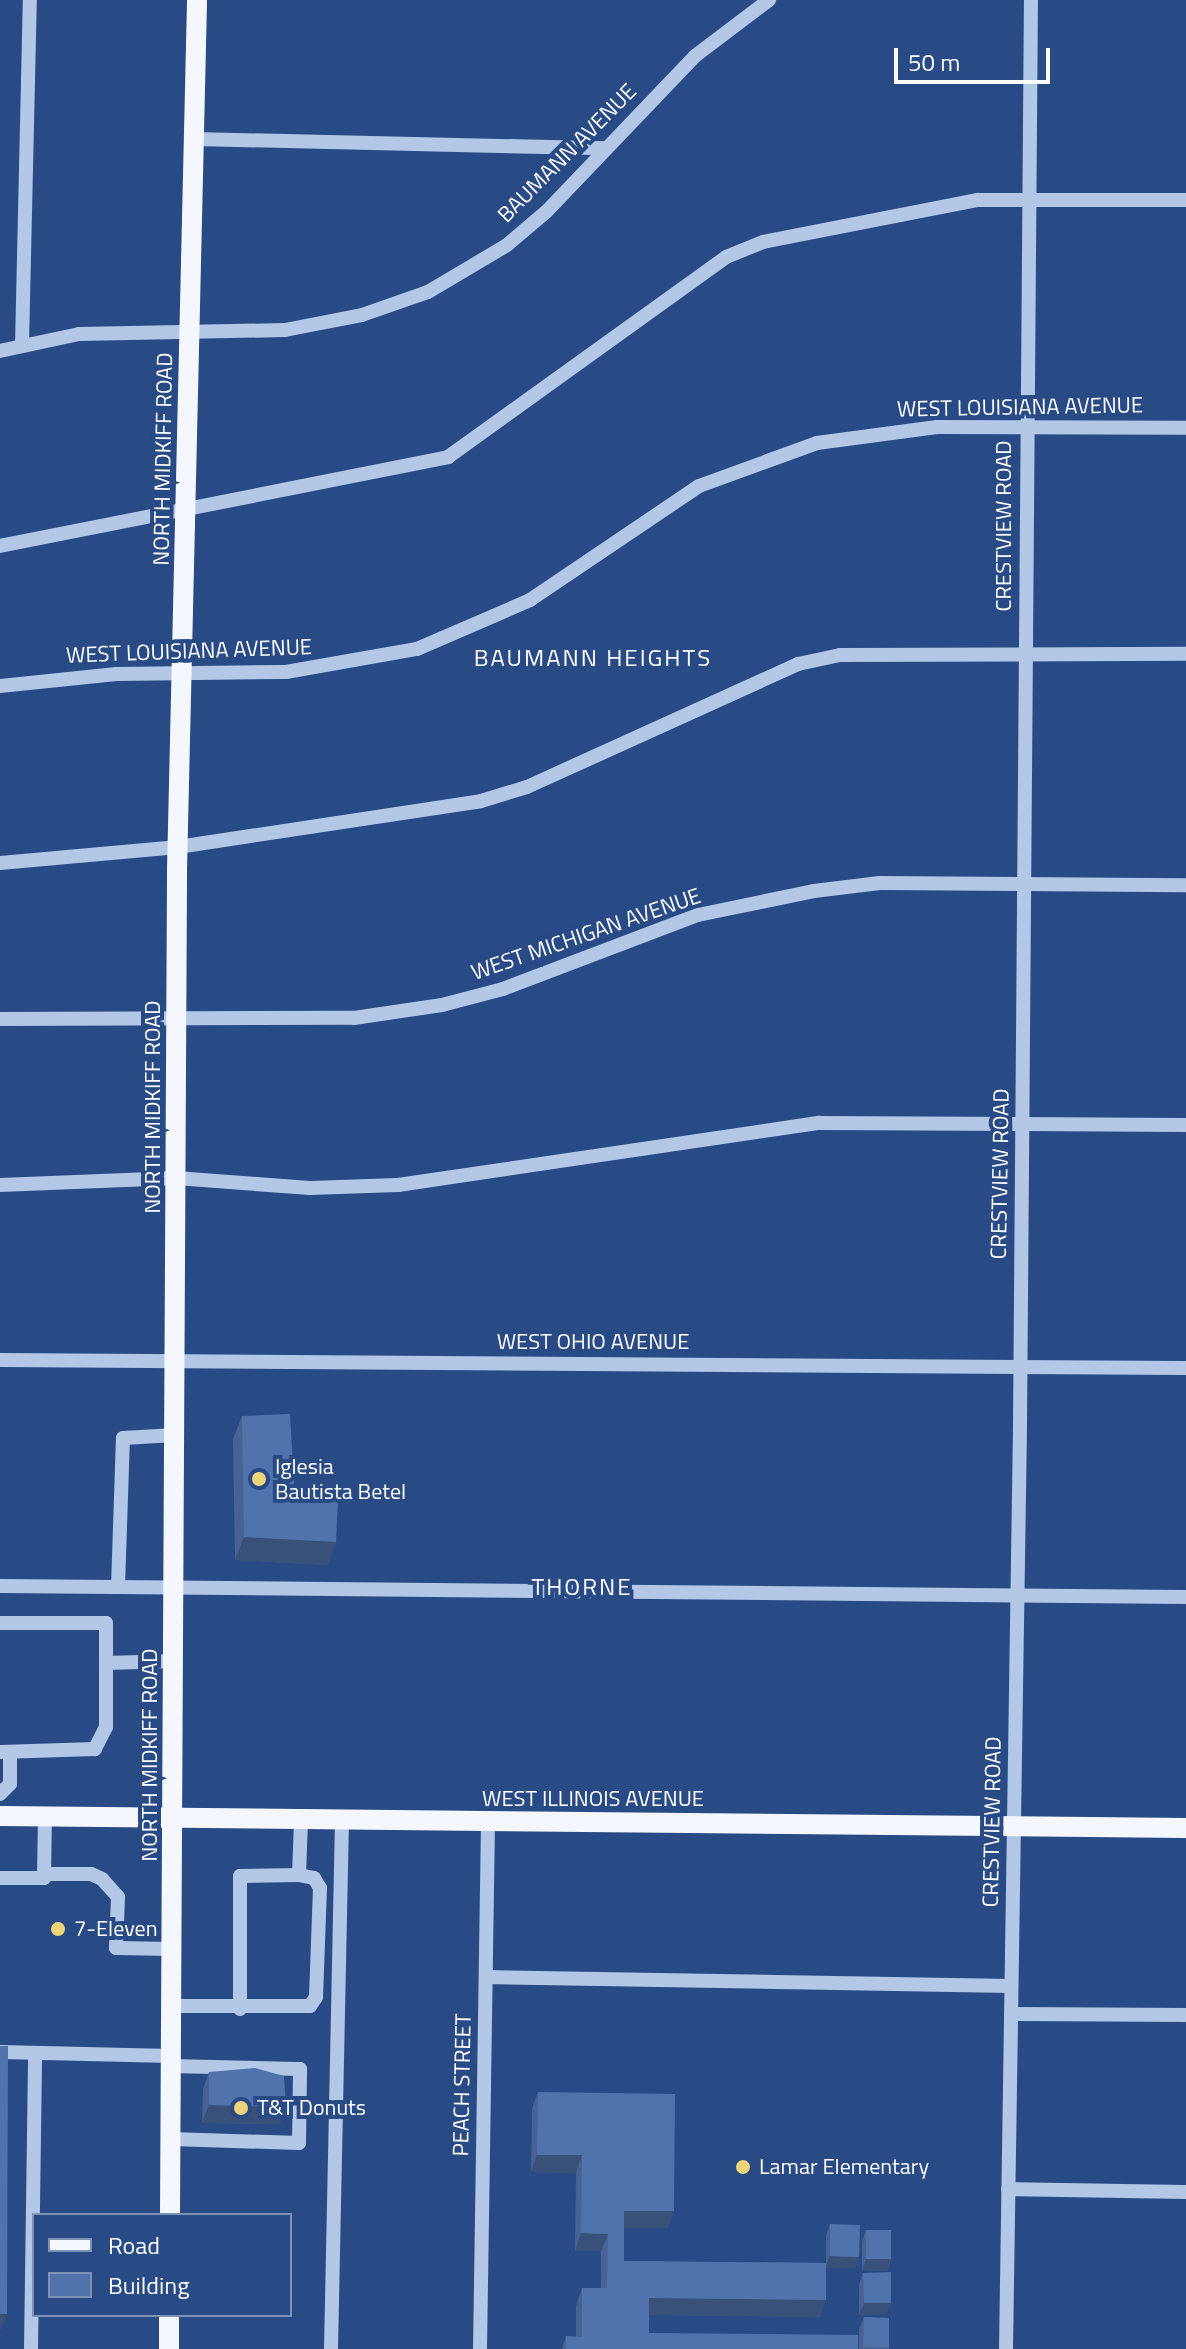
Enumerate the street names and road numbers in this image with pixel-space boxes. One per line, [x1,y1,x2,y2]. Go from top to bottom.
street label: BAUMANN AVENUE [492,78,642,228]
street label: NORTH MIDKIFF ROAD [148,352,178,566]
street label: WEST LOUISIANA AVENUE [897,392,1143,422]
street label: CRESTVIEW ROAD [991,441,1017,611]
street label: WEST LOUISIANA AVENUE [66,634,312,668]
street label: WEST MICHIGAN AVENUE [468,882,704,986]
street label: NORTH MIDKIFF ROAD [140,1000,166,1214]
street label: CRESTVIEW ROAD [985,1088,1015,1260]
street label: WEST OHIO AVENUE [497,1329,689,1355]
street label: NORTH MIDKIFF ROAD [137,1648,163,1862]
street label: CRESTVIEW ROAD [977,1736,1007,1908]
street label: WEST ILLINOIS AVENUE [482,1786,704,1812]
street label: PEACH STREET [448,2013,476,2157]

